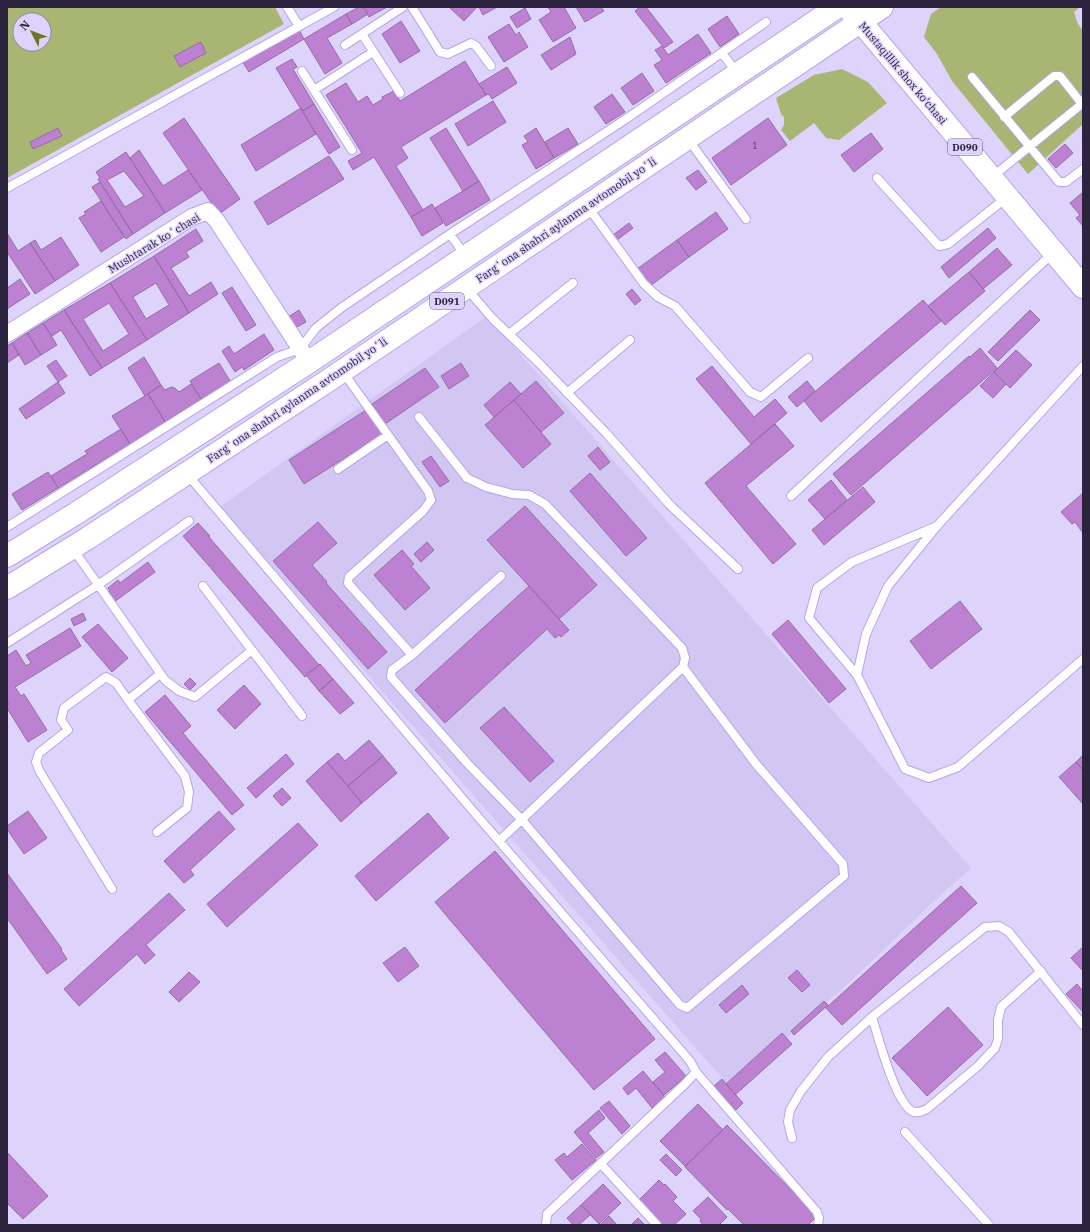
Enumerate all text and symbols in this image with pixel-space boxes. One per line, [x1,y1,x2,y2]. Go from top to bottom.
north arrow [12,12,52,52]
text: N [16,17,33,33]
street label: Mustaqillik shox ko'chasi [856,19,950,128]
road number: D090 [948,139,982,155]
house number: 1 [752,140,758,151]
street label: Fargʻona shahri aylanma avtomobil yoʻli [473,154,659,286]
street label: Mushtarak koʻchasi [105,210,203,276]
road number: D091 [430,293,464,309]
street label: Fargʻona shahri aylanma avtomobil yoʻli [204,334,390,466]

